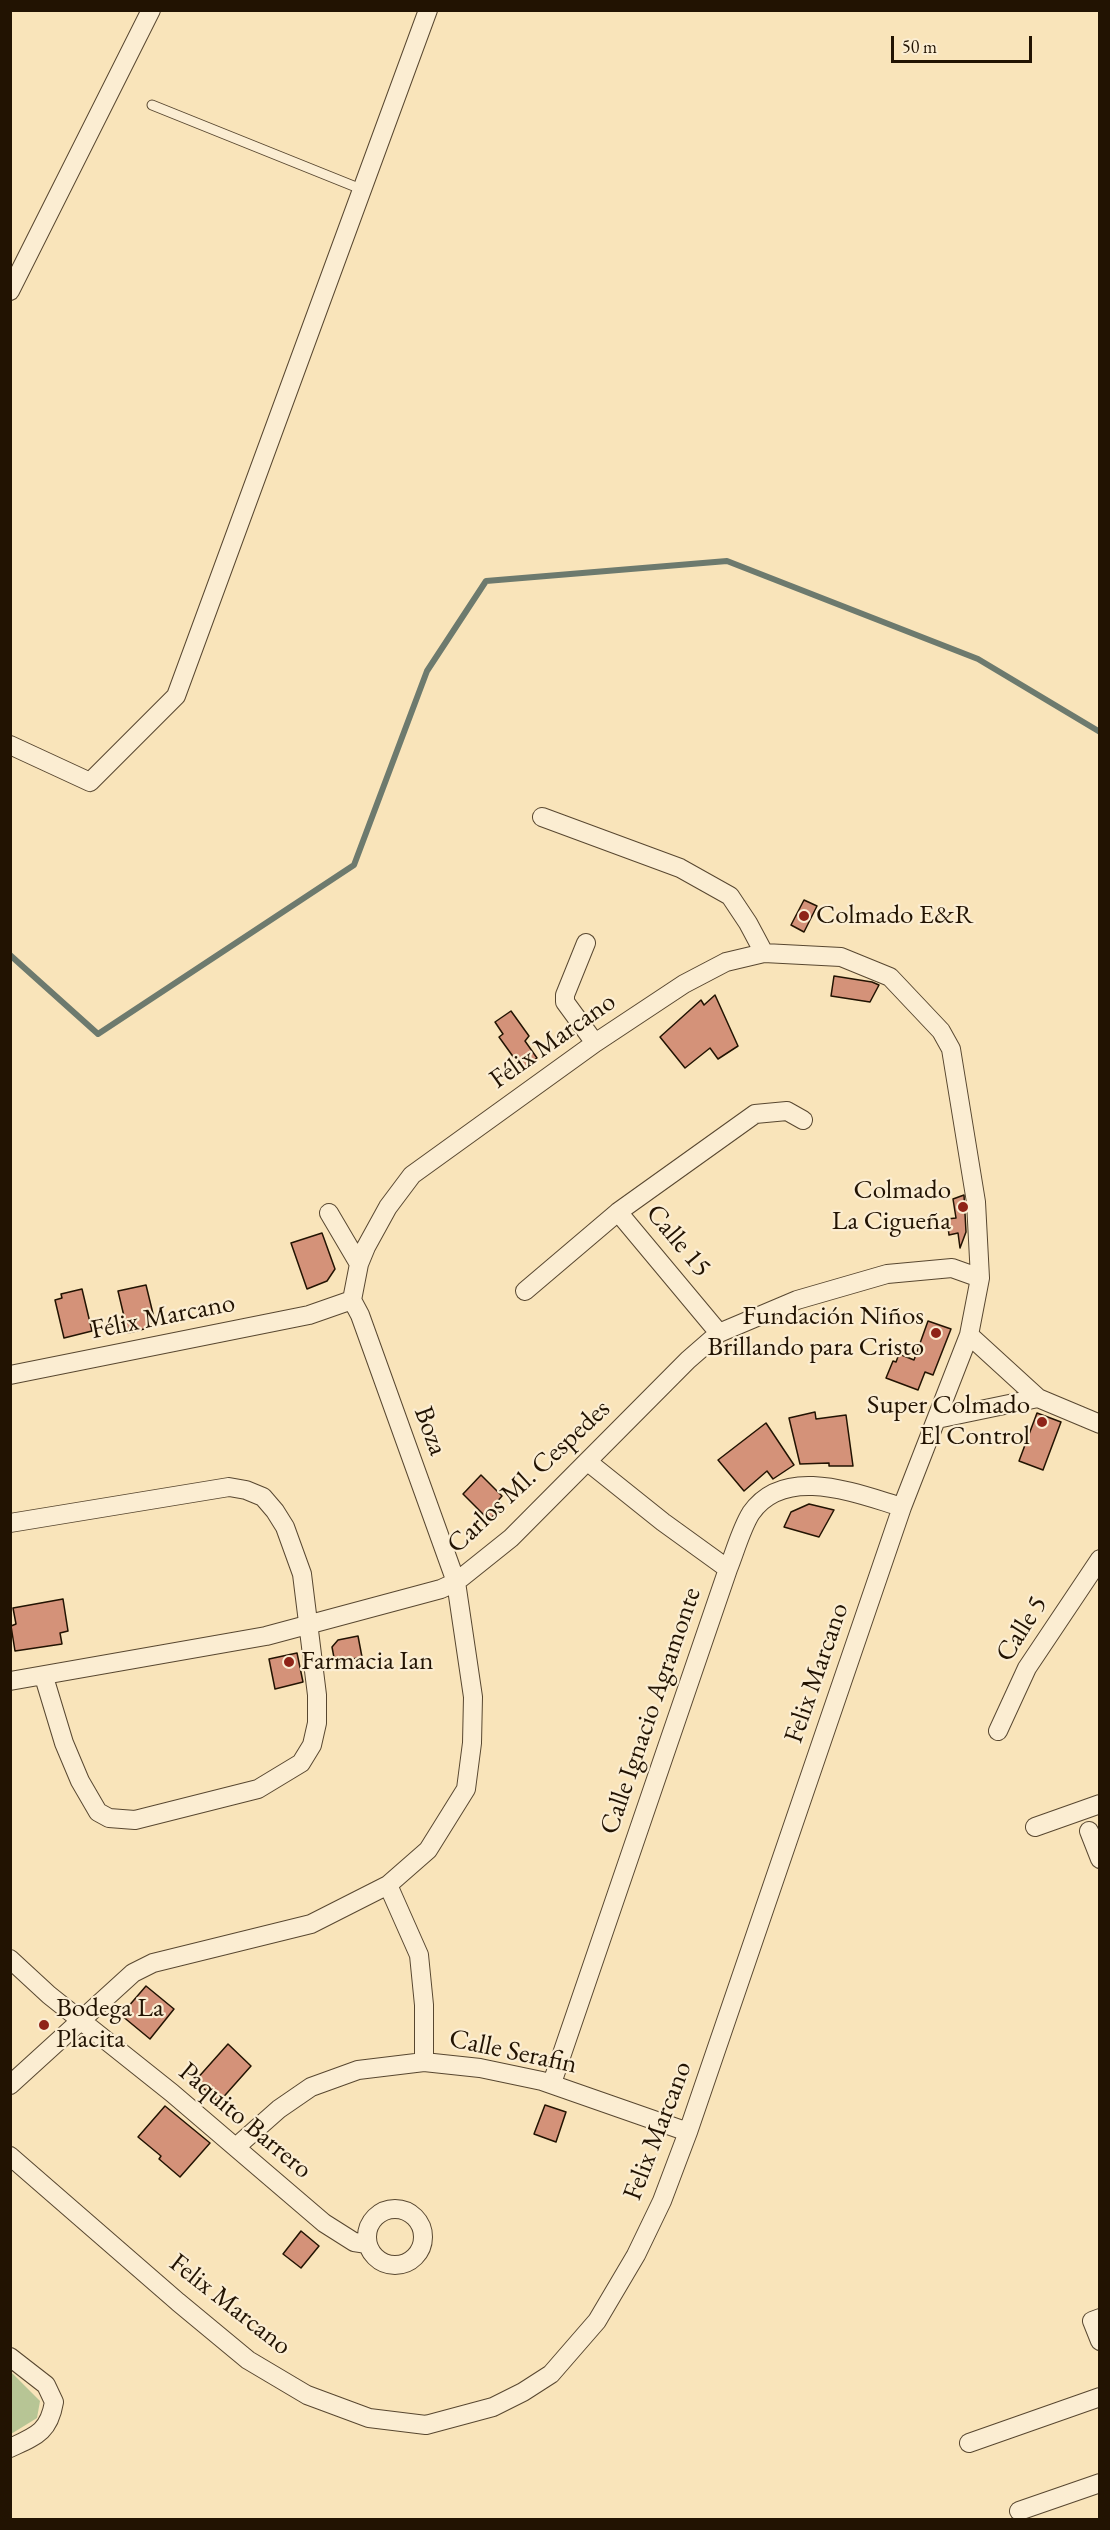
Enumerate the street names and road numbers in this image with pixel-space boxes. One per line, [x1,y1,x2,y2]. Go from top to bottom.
street label: Félix Marcano [484,986,622,1096]
street label: Calle 15 [638,1198,718,1284]
street label: Félix Marcano [88,1287,238,1347]
street label: Carlos Ml. Cespedes [441,1393,617,1561]
street label: Boza [406,1402,454,1460]
street label: Calle Ignacio Agramonte [594,1583,708,1839]
street label: Calle 5 [989,1590,1055,1668]
street label: Felix Marcano [778,1599,856,1747]
street label: Calle Serafin [446,2023,580,2081]
street label: Paquito Barrero [172,2056,318,2186]
street label: Felix Marcano [617,2057,699,2205]
street label: Felix Marcano [162,2247,298,2363]

